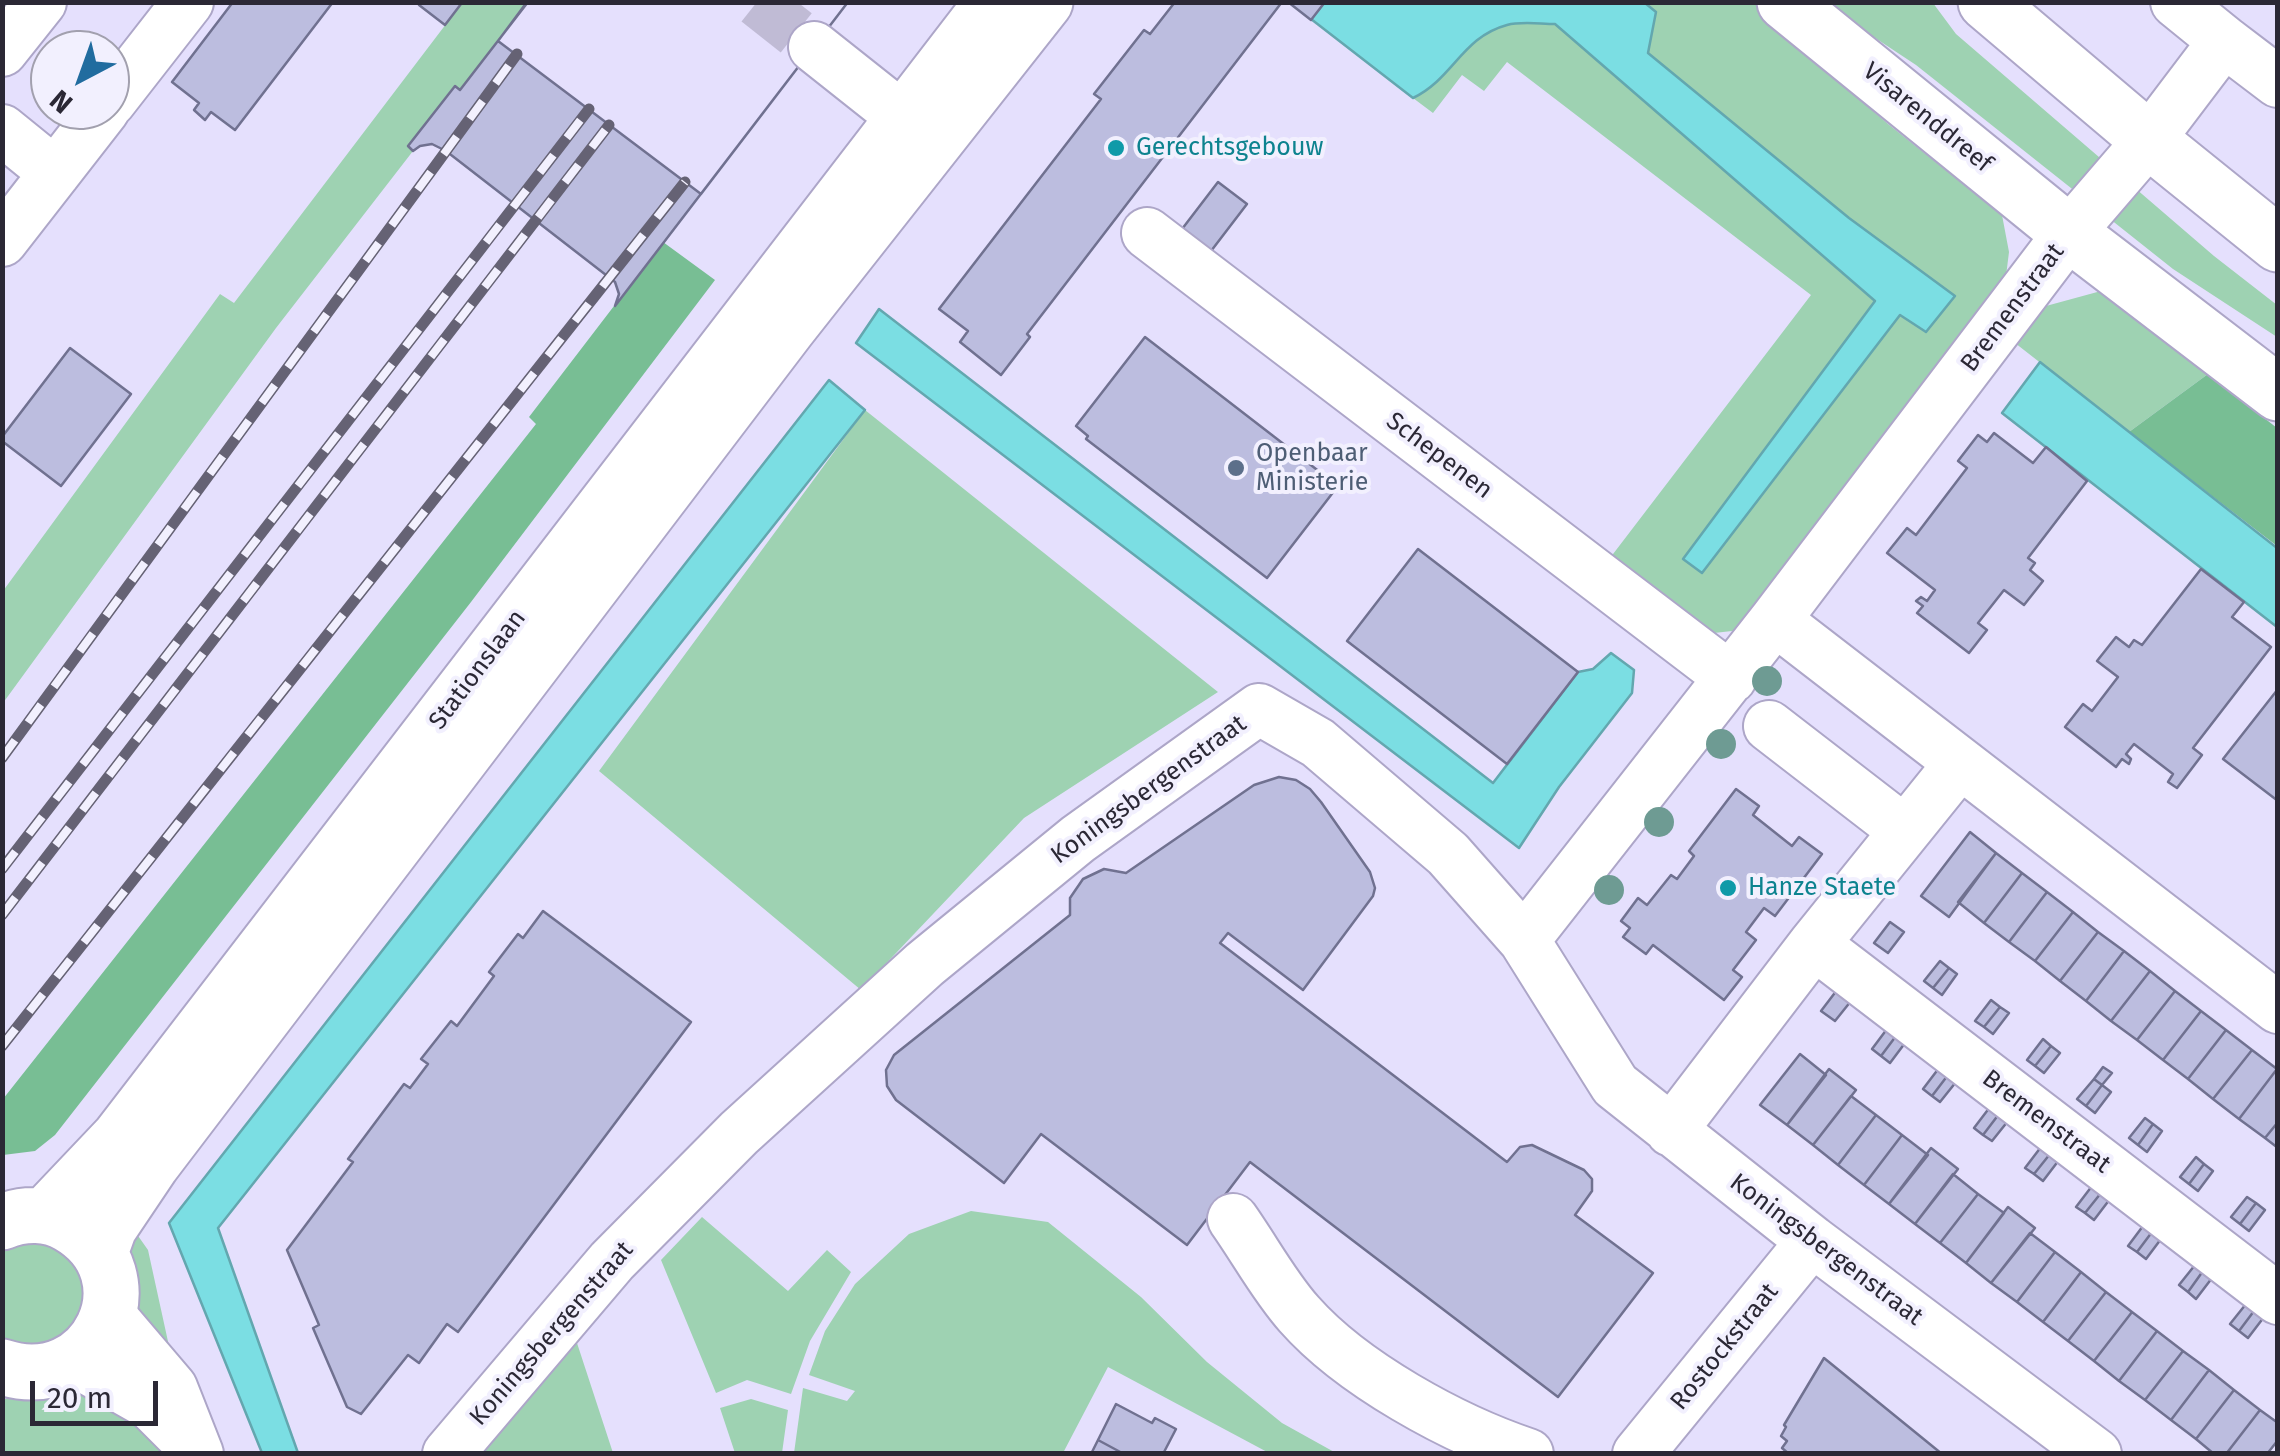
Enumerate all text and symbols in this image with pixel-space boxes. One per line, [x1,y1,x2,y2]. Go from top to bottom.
north arrow [30,30,130,130]
street label: Visarenddreef [1856,57,1998,179]
text: N [43,83,79,120]
place label: Gerechtsgebouw [1136,133,1323,163]
marker: Gerechtsgebouw [1105,137,1127,159]
street label: Bremenstraat [1955,238,2071,378]
street label: Schepenen [1380,406,1498,506]
place label: Openbaar Ministerie [1256,439,1368,498]
marker: Openbaar Ministerie [1225,457,1247,479]
street label: Stationslaan [423,604,533,736]
street label: Koningsbergenstraat [1046,709,1252,871]
place label: Hanze Staete [1748,873,1896,903]
marker: Hanze Staete [1717,877,1739,899]
street label: Bremenstraat [1976,1064,2116,1180]
street label: Koningsbergenstraat [1724,1168,1928,1332]
street label: Koningsbergenstraat [464,1236,640,1432]
street label: Rostockstraat [1665,1278,1785,1416]
scale bar [35,1361,162,1423]
text: 20 m [47,1380,112,1416]

